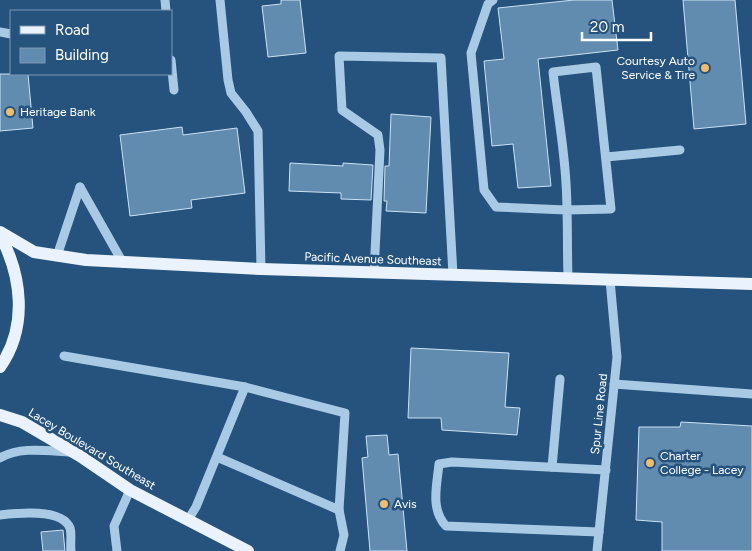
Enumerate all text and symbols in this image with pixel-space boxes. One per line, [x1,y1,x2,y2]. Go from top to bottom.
legend [10,10,172,75]
scale bar [582,10,651,42]
text: 20 m [590,18,624,36]
text: Road [55,21,90,39]
text: Building [55,46,109,64]
place label: Courtesy Auto Service & Tire [616,54,695,82]
marker: Courtesy Auto Service & Tire [699,62,711,74]
place label: Heritage Bank [20,105,96,119]
marker: Heritage Bank [4,106,16,118]
street label: Pacific Avenue Southeast [304,250,442,268]
street label: Spur Line Road [588,373,610,455]
street label: Lacey Boulevard Southeast [26,405,159,493]
place label: Charter College - Lacey [660,449,744,477]
marker: Charter College - Lacey [644,457,656,469]
place label: Avis [394,497,417,511]
marker: Avis [378,498,390,510]

